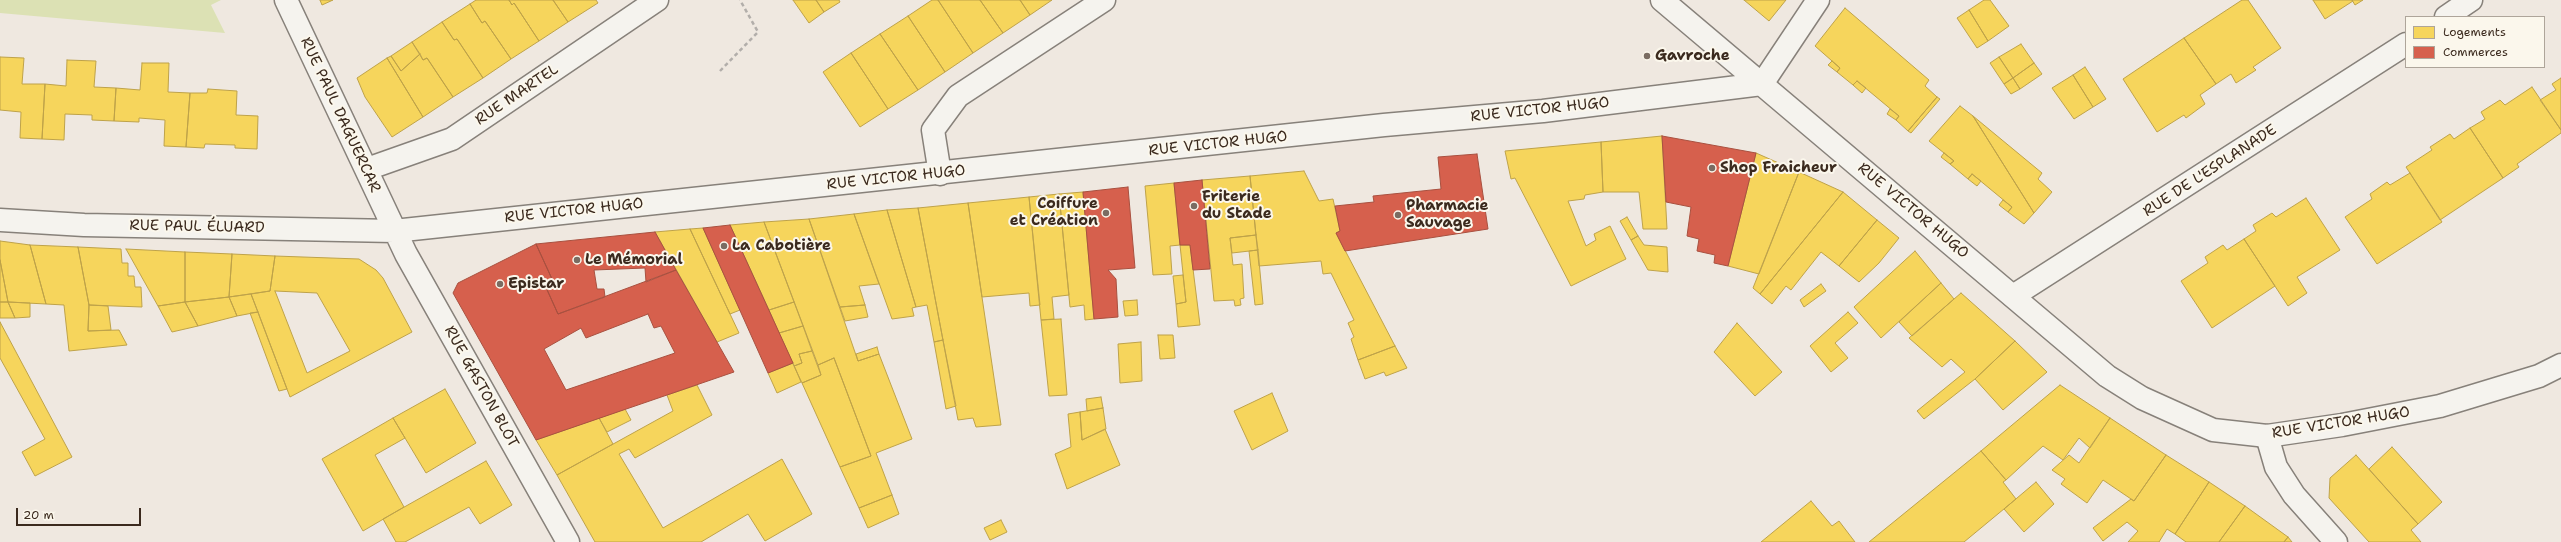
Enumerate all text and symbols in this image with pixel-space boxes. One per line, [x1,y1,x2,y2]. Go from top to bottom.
legend [2405,16,2545,68]
text: Logements [2443,24,2506,40]
street label: RUE PAUL DAGUERCAR [296,35,384,195]
text: Commerces [2443,44,2508,60]
place label: Gavroche [1655,47,1730,65]
marker: Gavroche [1642,51,1652,61]
street label: RUE MARTEL [472,61,562,129]
street label: RUE VICTOR HUGO [1470,94,1610,126]
street label: RUE DE L'ESPLANADE [2140,121,2280,221]
street label: RUE VICTOR HUGO [1148,128,1288,160]
place label: Shop Fraicheur [1720,159,1837,177]
street label: RUE VICTOR HUGO [1854,159,1972,263]
street label: RUE VICTOR HUGO [826,162,966,194]
marker: Shop Fraicheur [1707,163,1717,173]
place label: Friterie du Stade [1202,188,1272,223]
street label: RUE VICTOR HUGO [504,195,644,227]
place label: Coiffure et Création [1010,195,1098,230]
place label: Pharmacie Sauvage [1406,197,1488,232]
marker: Friterie du Stade [1189,201,1199,211]
marker: Coiffure et Création [1101,208,1111,218]
marker: Pharmacie Sauvage [1393,210,1403,220]
street label: RUE PAUL ÉLUARD [129,217,265,237]
place label: La Cabotière [732,237,831,255]
marker: La Cabotière [719,241,729,251]
place label: Le Mémorial [585,251,683,269]
marker: Le Mémorial [572,255,582,265]
place label: Epistar [508,275,564,293]
marker: Epistar [495,279,505,289]
street label: RUE GASTON BLOT [440,323,522,451]
street label: RUE VICTOR HUGO [2271,403,2411,443]
scale bar [18,500,143,526]
text: 20 m [23,507,54,523]

